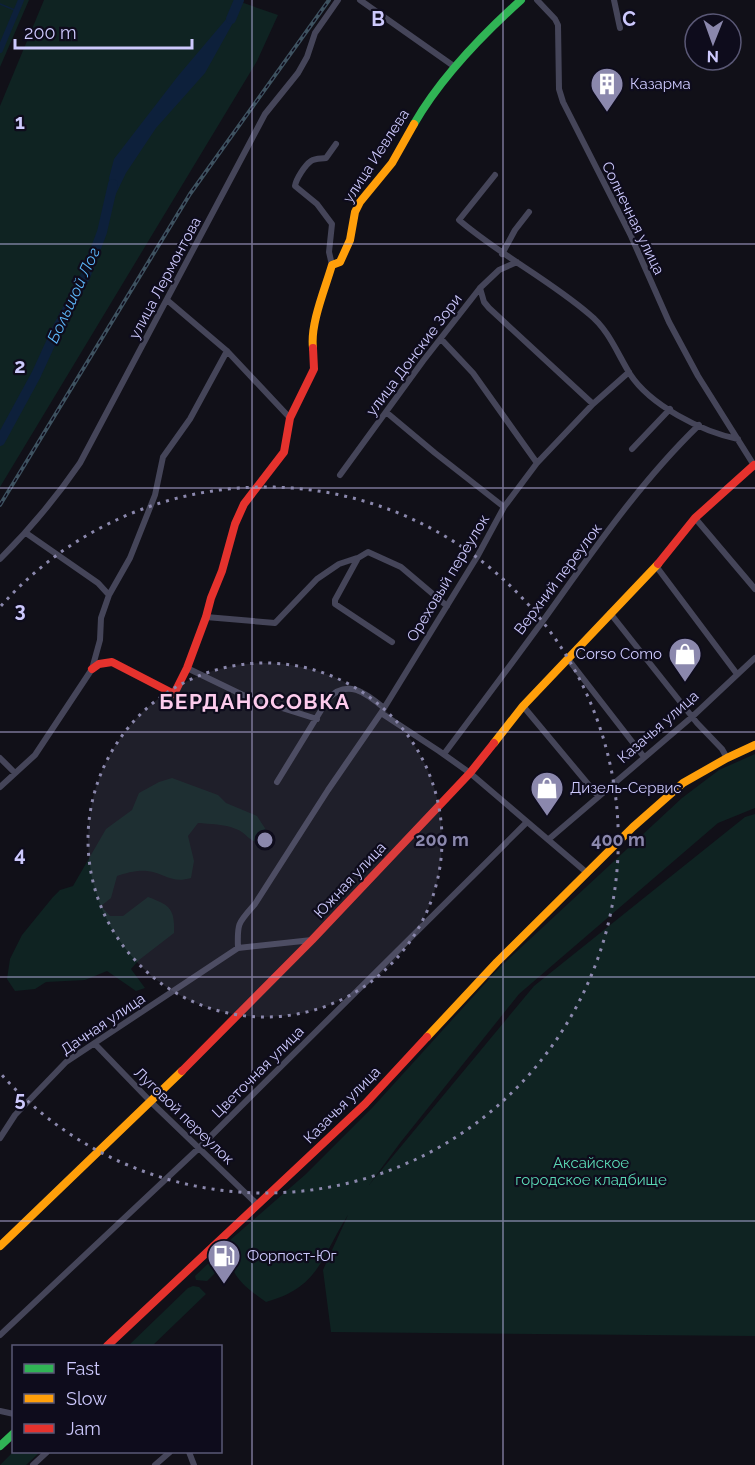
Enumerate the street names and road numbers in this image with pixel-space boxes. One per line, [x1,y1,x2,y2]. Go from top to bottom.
street label: улица Иевлева [339,106,413,206]
street label: Солнечная улица [598,159,668,277]
street label: улица Лермонтова [125,214,205,342]
street label: улица Донские Зори [362,290,466,420]
street label: Ореховый переулок [403,511,493,645]
street label: Верхний переулок [510,520,606,638]
street label: Казачья улица [614,687,702,767]
street label: Южная улица [310,838,390,922]
street label: Дачная улица [57,989,149,1059]
street label: Цветочная улица [208,1022,308,1122]
street label: Казачья улица [300,1063,384,1147]
street label: Луговой переулок [130,1064,238,1169]

